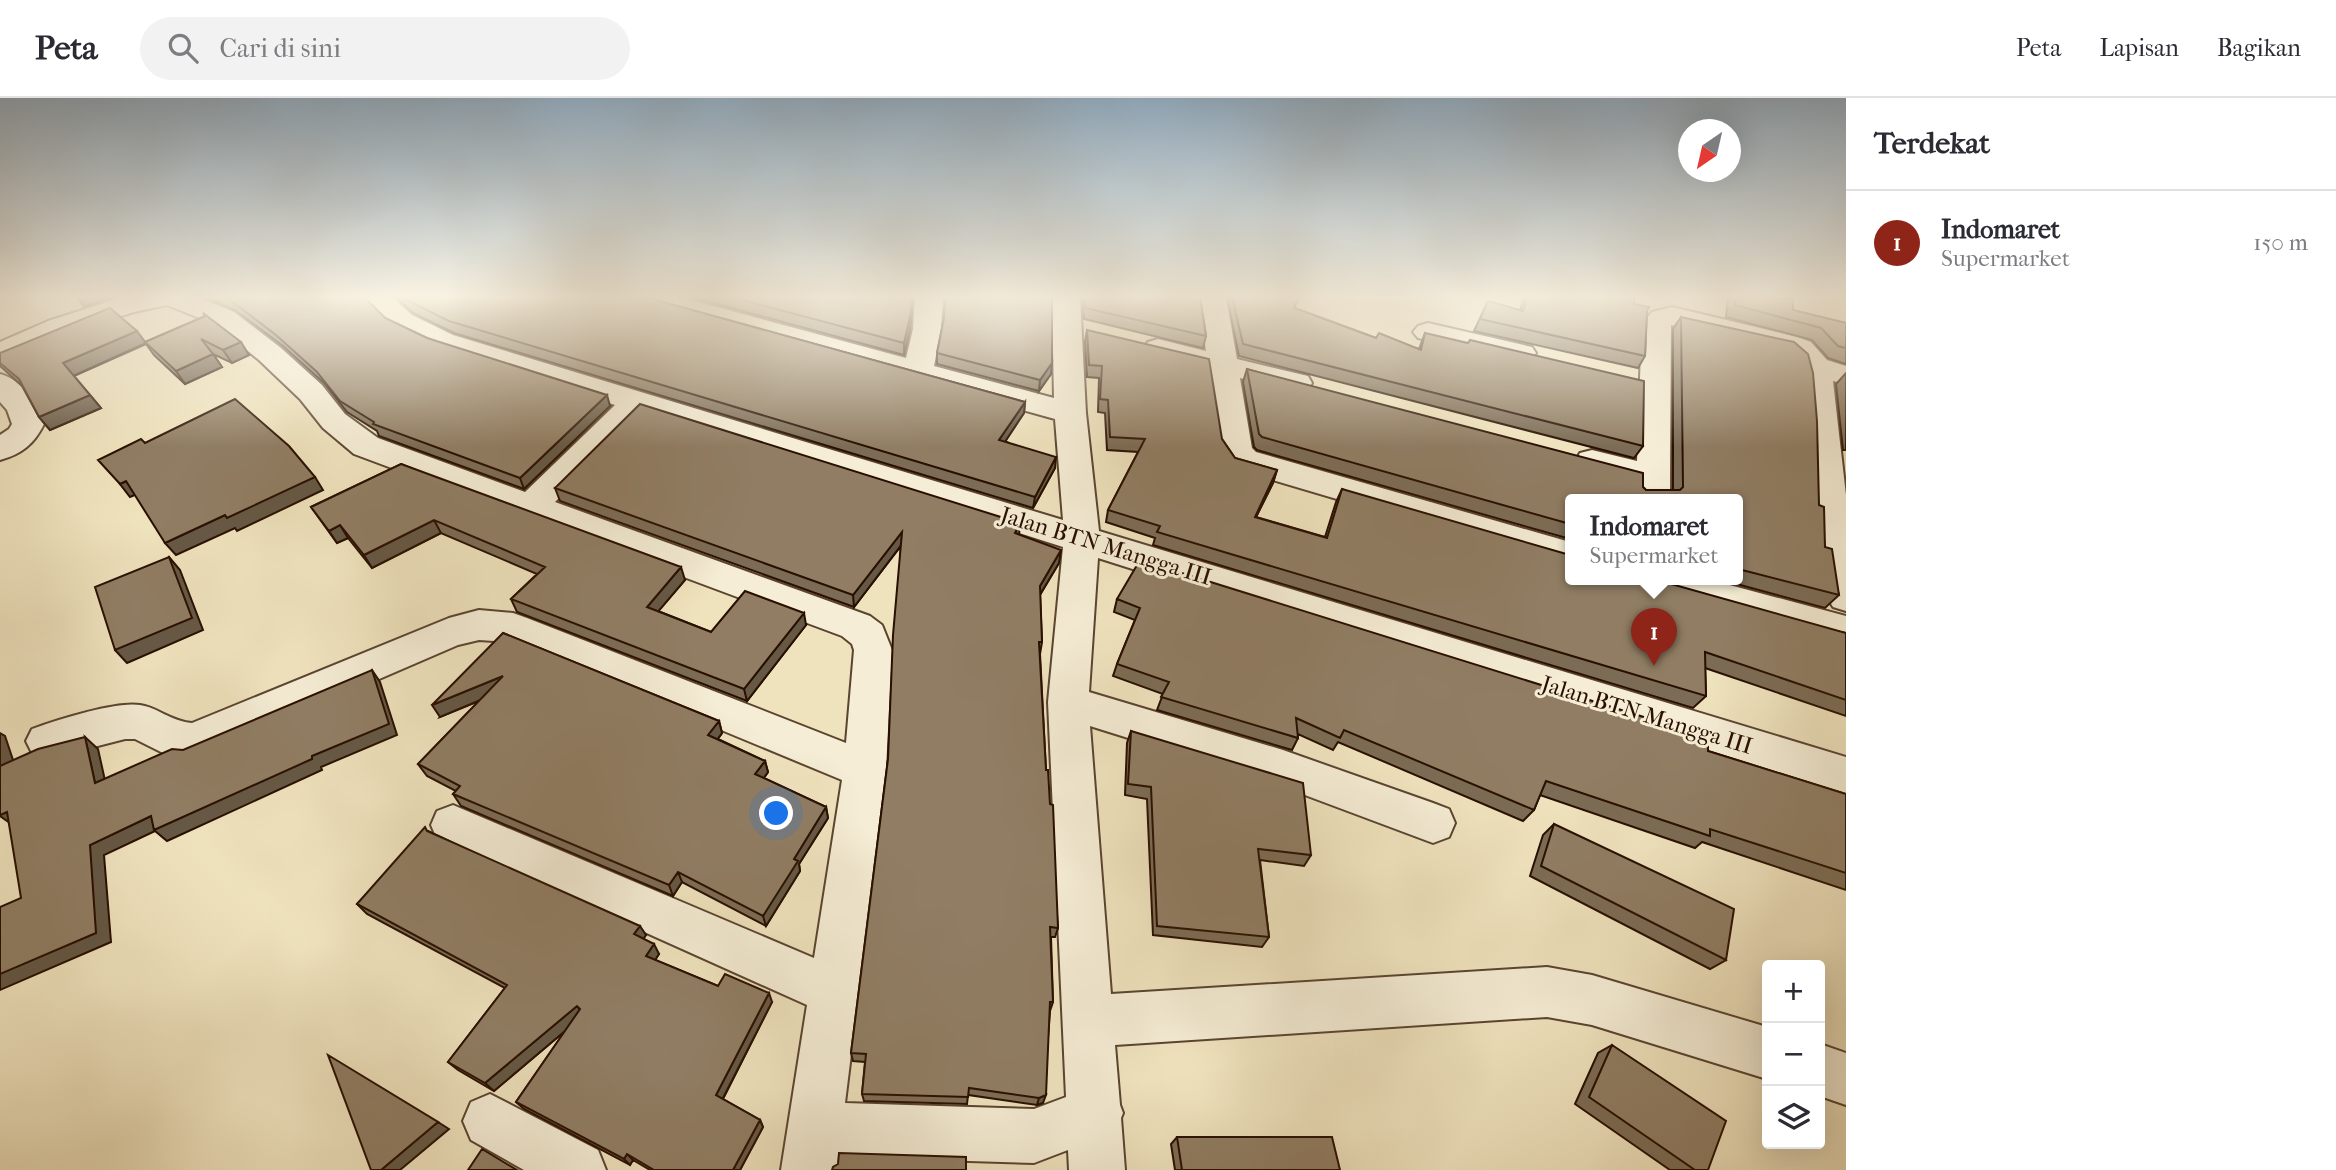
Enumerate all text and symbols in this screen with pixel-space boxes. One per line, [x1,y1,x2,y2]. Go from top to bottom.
search box [140,17,630,80]
text: Peta [35,29,98,68]
icon: search [164,29,202,67]
text: Cari di sini [220,33,341,64]
text: Peta [2016,34,2061,62]
text: Lapisan [2099,34,2179,62]
text: Bagikan [2217,34,2301,62]
north arrow [1678,119,1741,182]
text: Terdekat [1874,126,1990,161]
text: Indomaret [1941,214,2060,245]
text: 1 [1893,229,1901,256]
text: 150 m [2253,229,2308,256]
text: Supermarket [1941,245,2070,272]
popup [1565,494,1743,585]
street label: Jalan BTN Mangga III [995,500,1215,591]
text: Indomaret [1590,511,1709,542]
text: Supermarket [1590,542,1718,569]
pin: 1 [1631,608,1677,666]
street label: Jalan BTN Mangga III [1536,669,1756,760]
your location [759,796,793,830]
map controls [1762,960,1825,1149]
button: + [1762,960,1825,1023]
button: − [1762,1023,1825,1086]
button: layers [1762,1086,1825,1149]

